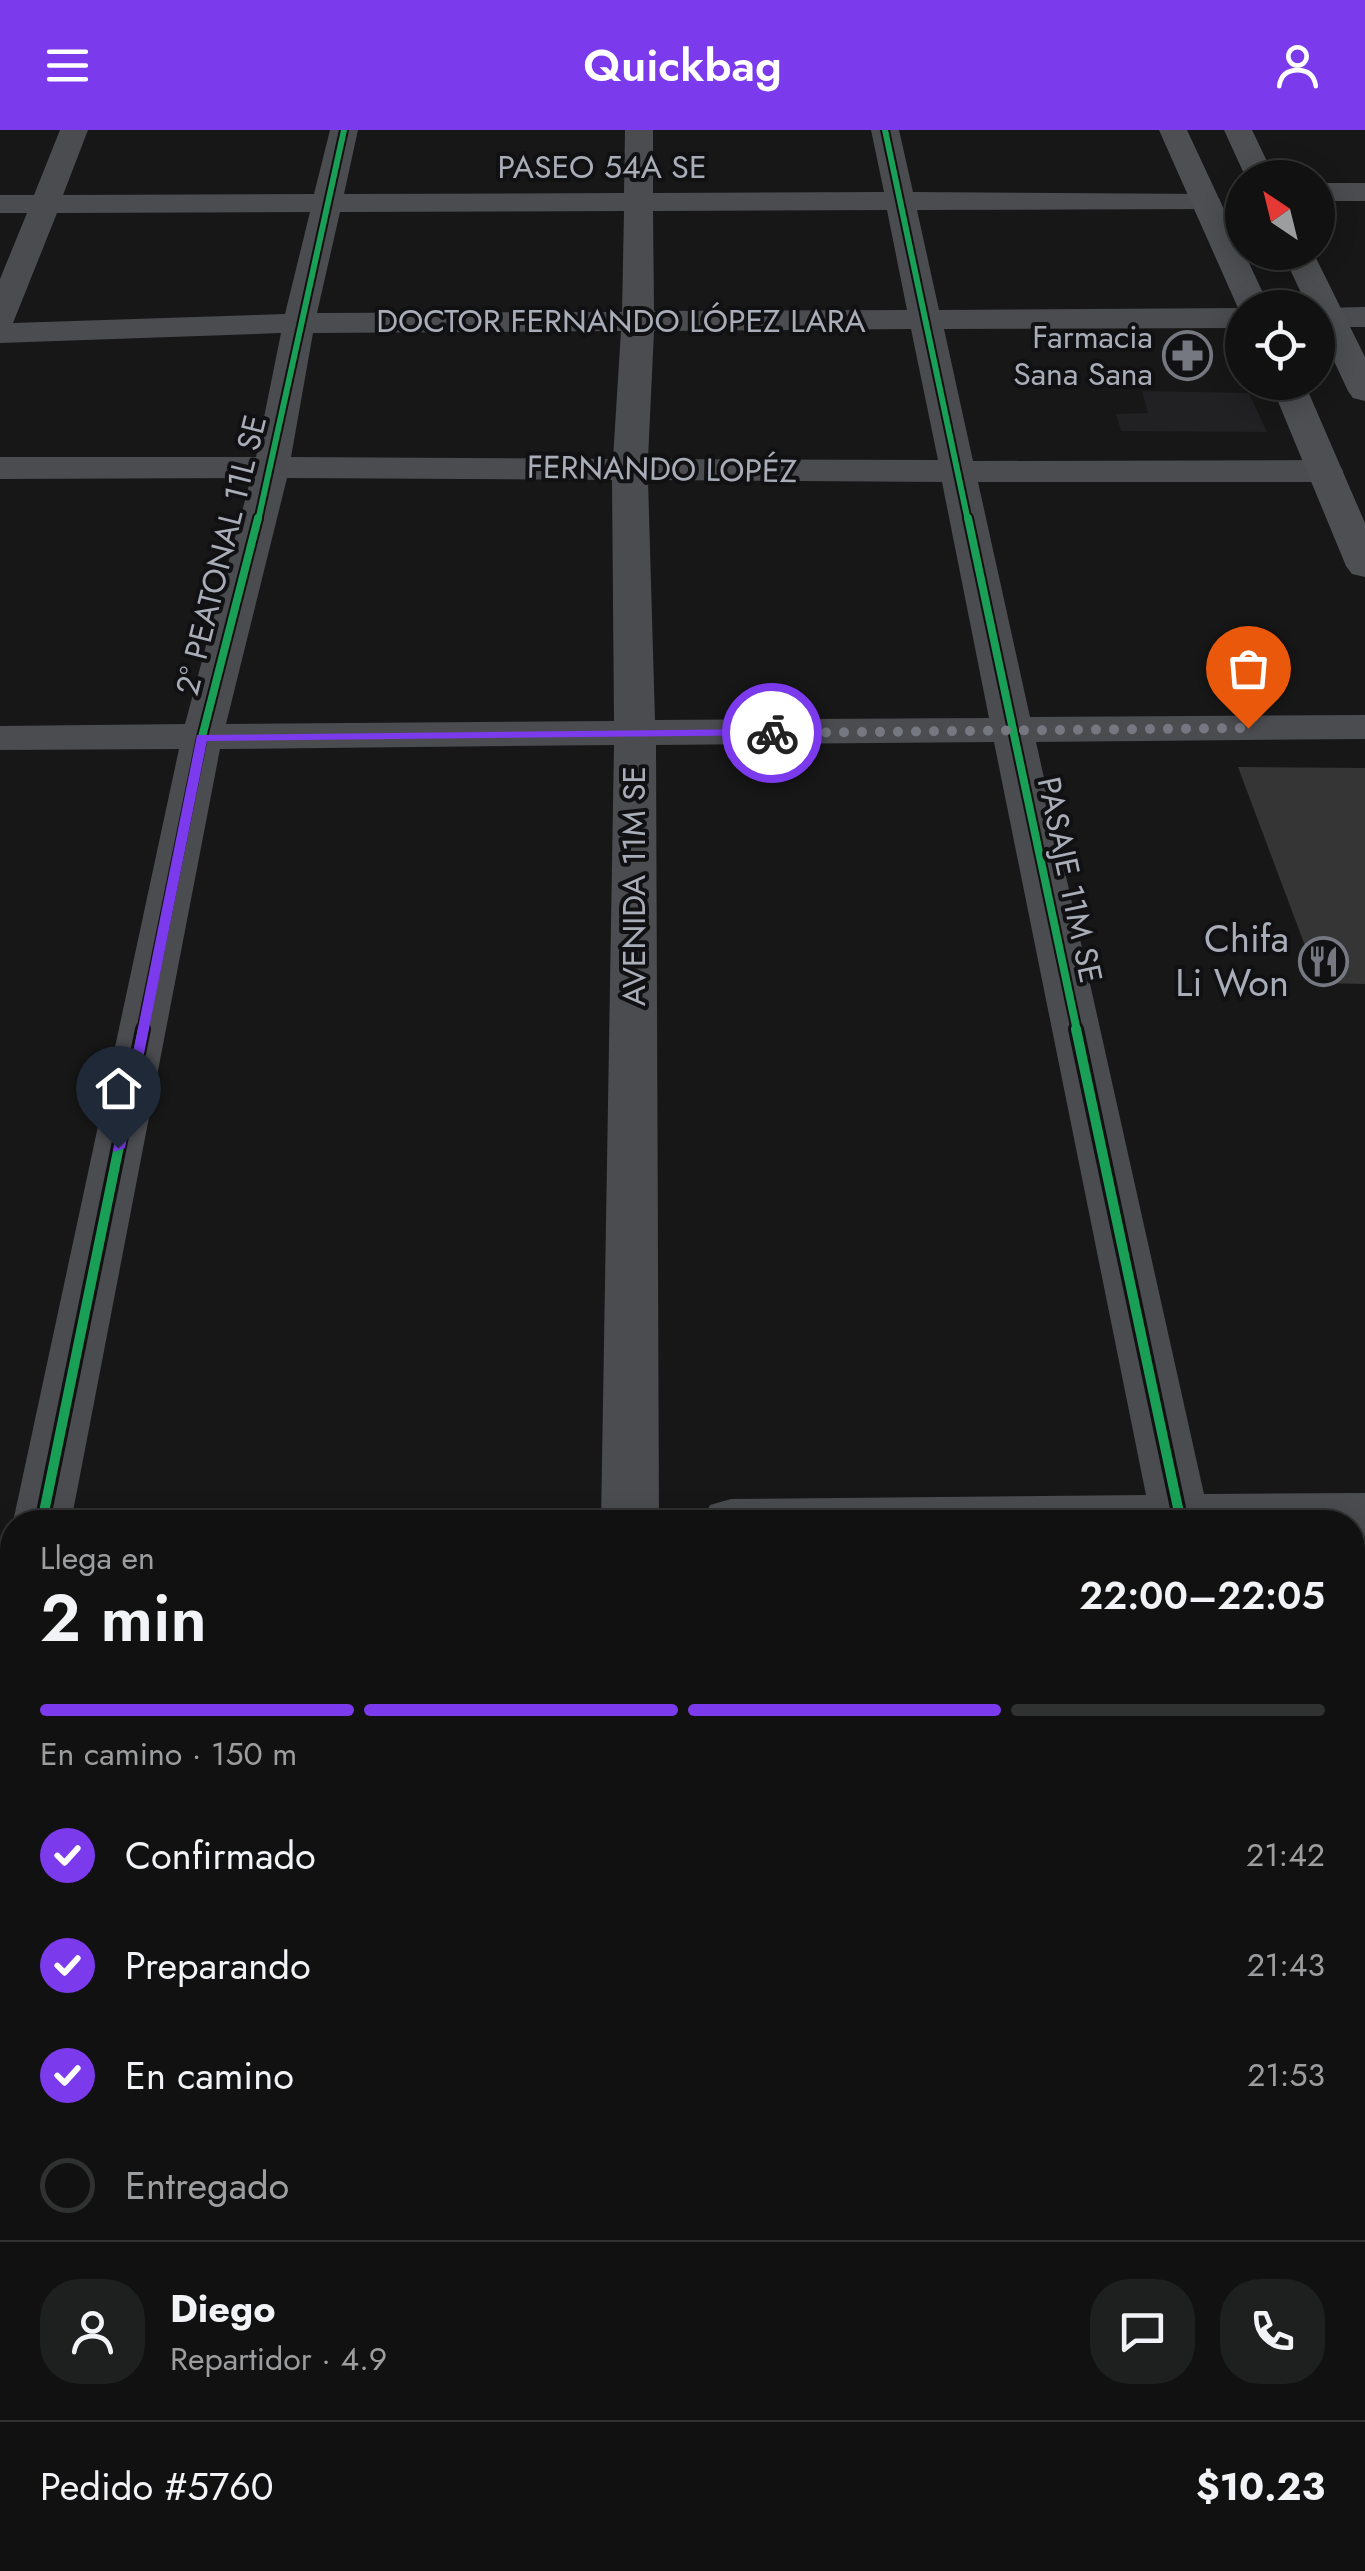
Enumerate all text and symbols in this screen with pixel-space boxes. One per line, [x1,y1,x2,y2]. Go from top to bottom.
text: Quickbag [583,33,782,98]
icon: menu [40,38,95,93]
icon: person [1270,38,1325,93]
street label: PASEO 54A SE [498,144,707,190]
north arrow [1225,160,1335,270]
map controls [1225,160,1335,400]
button: locate [1225,290,1335,400]
street label: DOCTOR FERNANDO LÓPEZ LARA [376,298,866,344]
place label: Farmacia Sana Sana [1013,314,1153,397]
pharmacy icon: Farmacia Sana Sana [1162,329,1214,381]
street label: 2° PEATONAL 11L SE [164,410,278,700]
street label: FERNANDO LOPÉZ [527,444,797,494]
pin [1206,626,1291,729]
icon: bag [1221,641,1276,696]
courier [722,683,822,783]
icon: bike [745,706,800,761]
street label: AVENIDA 11M SE [611,766,657,1006]
street label: PASAJE 11M SE [1026,773,1114,987]
place label: Chifa Li Won [1175,911,1289,1010]
restaurant icon: Chifa Li Won [1298,935,1350,987]
pin [76,1046,161,1149]
icon: home [91,1061,146,1116]
text: Llega en [40,1535,155,1581]
text: 22:00–22:05 [1079,1568,1325,1623]
text: 2 min [40,1571,207,1665]
text: En camino · 150 m [40,1731,297,1777]
icon: check [40,1828,95,1883]
text: Confirmado [125,1828,316,1883]
text: 21:42 [1246,1832,1325,1878]
icon: check [40,1938,95,1993]
text: Preparando [125,1938,311,1993]
text: 21:43 [1247,1942,1325,1988]
icon: check [40,2048,95,2103]
text: En camino [125,2048,294,2103]
text: 21:53 [1247,2052,1325,2098]
text: Entregado [125,2158,289,2213]
button: person [40,2279,145,2384]
button: chat [1090,2279,1195,2384]
button: phone [1220,2279,1325,2384]
text: Diego [170,2281,276,2336]
text: Repartidor · 4.9 [170,2336,387,2382]
text: Pedido #5760 [40,2459,274,2514]
text: $10.23 [1196,2459,1325,2514]

